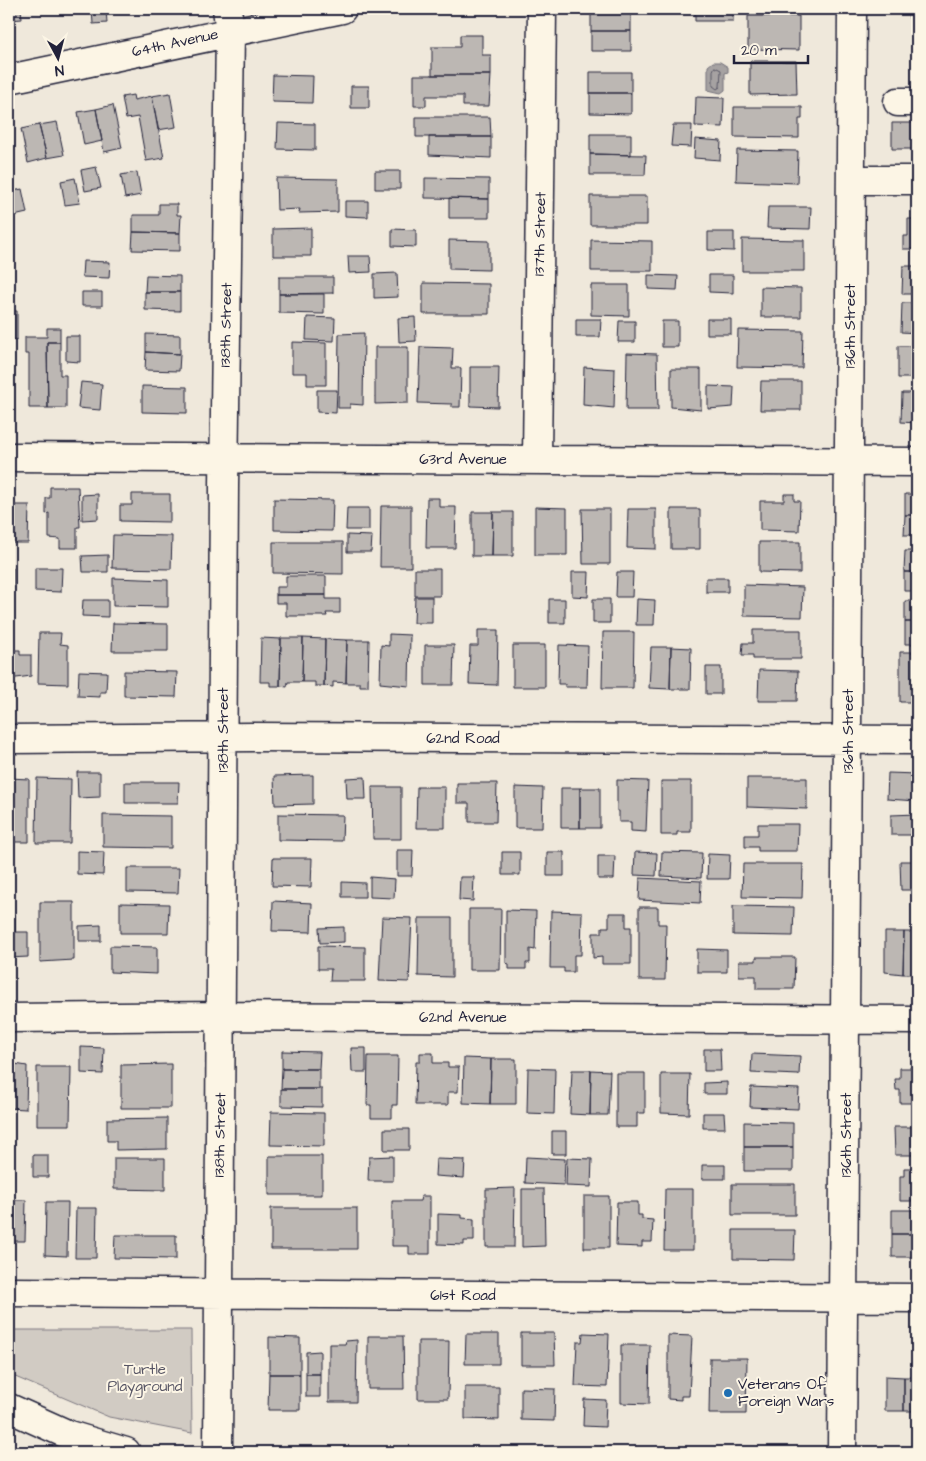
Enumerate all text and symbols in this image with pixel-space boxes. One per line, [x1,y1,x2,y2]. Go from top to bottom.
street label: 64th Avenue [130,24,220,62]
north arrow [32,32,82,82]
scale bar [734,32,807,64]
text: 20 m [741,40,777,61]
text: N [54,59,65,80]
street label: 137th Street [529,192,551,276]
street label: 138th Street [215,282,237,368]
street label: 136th Street [840,284,861,368]
street label: 63rd Avenue [419,449,507,470]
street label: 138th Street [213,687,234,773]
street label: 136th Street [838,689,859,773]
street label: 62nd Road [426,728,500,749]
street label: 62nd Avenue [419,1007,507,1028]
street label: 138th Street [209,1092,231,1178]
street label: 136th Street [836,1093,857,1177]
street label: 61st Road [430,1285,496,1306]
park label: Turtle Playground [107,1359,183,1398]
place label: Veterans Of Foreign Wars [738,1374,835,1413]
marker: Veterans Of Foreign Wars [722,1387,734,1399]

